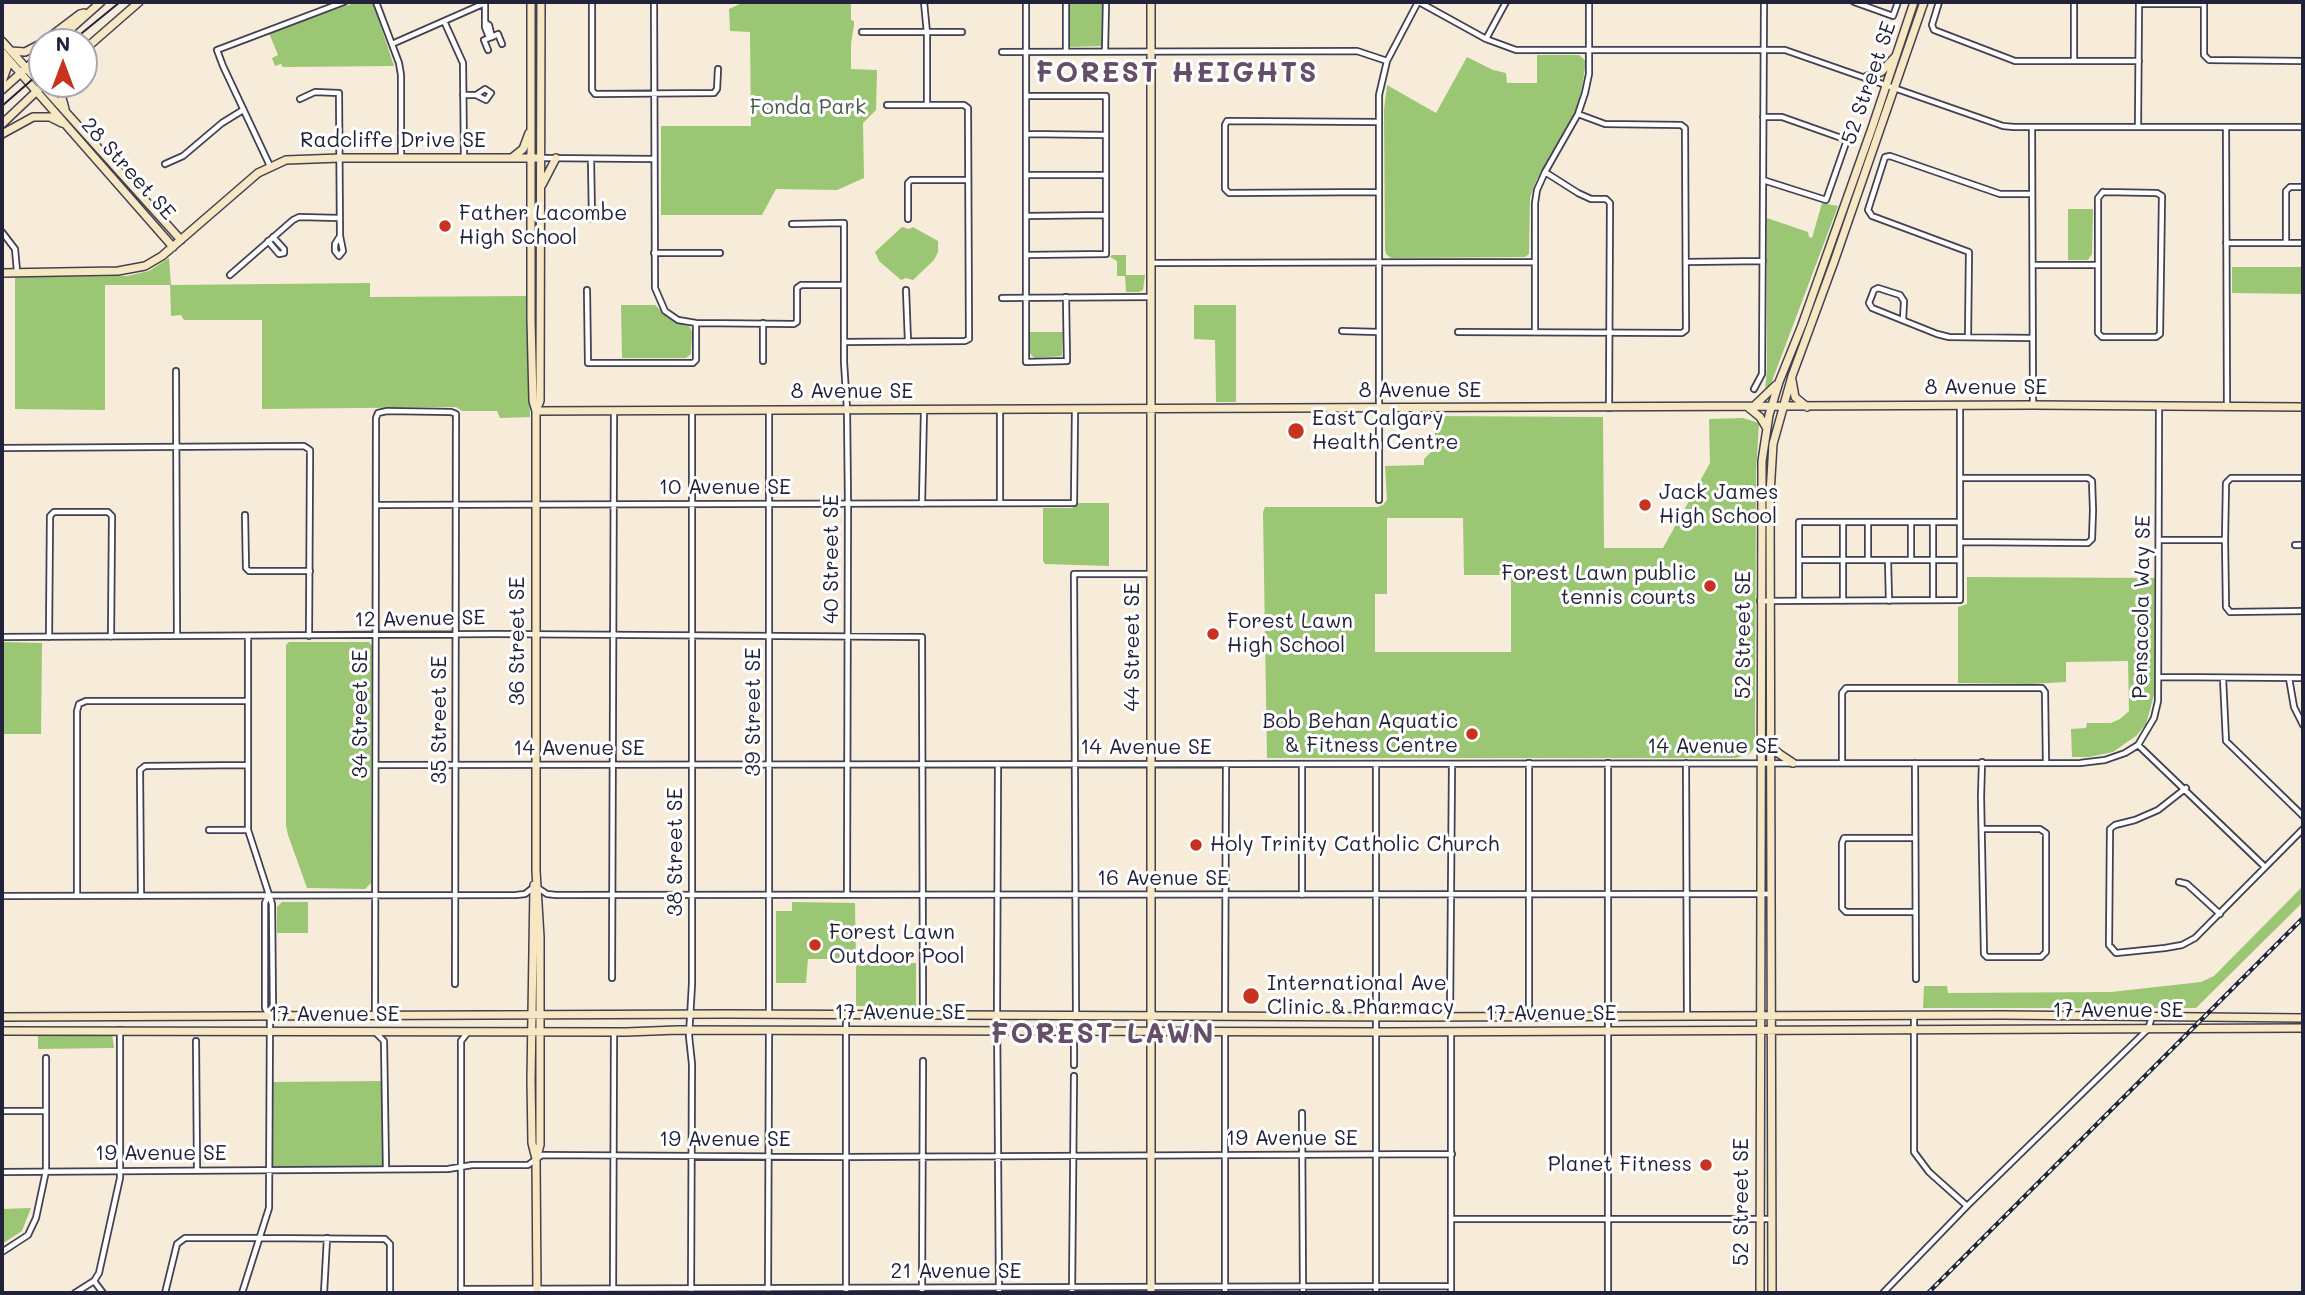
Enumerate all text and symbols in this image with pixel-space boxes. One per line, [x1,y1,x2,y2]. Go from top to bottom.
street label: 52 Street SE [1836,18,1902,148]
north arrow [28,28,98,98]
text: N [56,31,70,56]
district label: FOREST HEIGHTS [1037,56,1317,90]
park label: Fonda Park [750,95,866,121]
street label: 28 Street SE [76,113,180,225]
street label: Radcliffe Drive SE [300,128,486,154]
place label: Father Lacombe High School [459,201,627,251]
marker: Father Lacombe High School [437,218,453,234]
street label: 8 Avenue SE [1925,375,2047,401]
street label: 8 Avenue SE [1359,378,1481,404]
street label: 8 Avenue SE [791,379,913,405]
place label: East Calgary Health Centre [1312,406,1459,456]
marker: East Calgary Health Centre [1286,421,1306,441]
street label: 10 Avenue SE [659,475,791,501]
place label: Jack James High School [1659,480,1778,530]
street label: 40 Street SE [819,494,845,624]
marker: Jack James High School [1637,497,1653,513]
street label: Pensacola Way SE [2128,515,2156,699]
place label: Forest Lawn public tennis courts [1501,561,1696,611]
street label: 52 Street SE [1731,571,1757,699]
street label: 36 Street SE [505,576,531,706]
marker: Forest Lawn public tennis courts [1702,578,1718,594]
street label: 44 Street SE [1120,583,1146,711]
street label: 12 Avenue SE [354,605,486,633]
place label: Forest Lawn High School [1227,609,1353,659]
marker: Forest Lawn High School [1205,626,1221,642]
street label: 39 Street SE [741,648,767,776]
street label: 34 Street SE [348,650,374,778]
street label: 35 Street SE [427,656,453,784]
place label: Bob Behan Aquatic & Fitness Centre [1263,709,1458,759]
marker: Bob Behan Aquatic & Fitness Centre [1464,726,1480,742]
street label: 14 Avenue SE [1647,734,1779,760]
street label: 14 Avenue SE [1080,735,1212,761]
street label: 14 Avenue SE [513,736,645,762]
street label: 38 Street SE [663,787,689,917]
place label: Holy Trinity Catholic Church [1210,832,1499,858]
marker: Holy Trinity Catholic Church [1188,837,1204,853]
street label: 16 Avenue SE [1097,866,1229,892]
place label: Forest Lawn Outdoor Pool [829,920,965,970]
marker: Forest Lawn Outdoor Pool [807,937,823,953]
place label: International Ave Clinic & Pharmacy [1267,971,1454,1021]
marker: International Ave Clinic & Pharmacy [1241,986,1261,1006]
street label: 17 Avenue SE [2052,998,2184,1024]
street label: 17 Avenue SE [834,1000,966,1026]
street label: 17 Avenue SE [1485,1001,1617,1027]
street label: 17 Avenue SE [268,1002,400,1028]
district label: FOREST LAWN [992,1017,1214,1051]
street label: 19 Avenue SE [1226,1126,1358,1152]
street label: 19 Avenue SE [659,1127,791,1153]
street label: 52 Street SE [1729,1138,1755,1266]
street label: 19 Avenue SE [95,1141,227,1167]
place label: Planet Fitness [1548,1152,1692,1178]
marker: Planet Fitness [1698,1157,1714,1173]
street label: 21 Avenue SE [890,1259,1022,1285]

